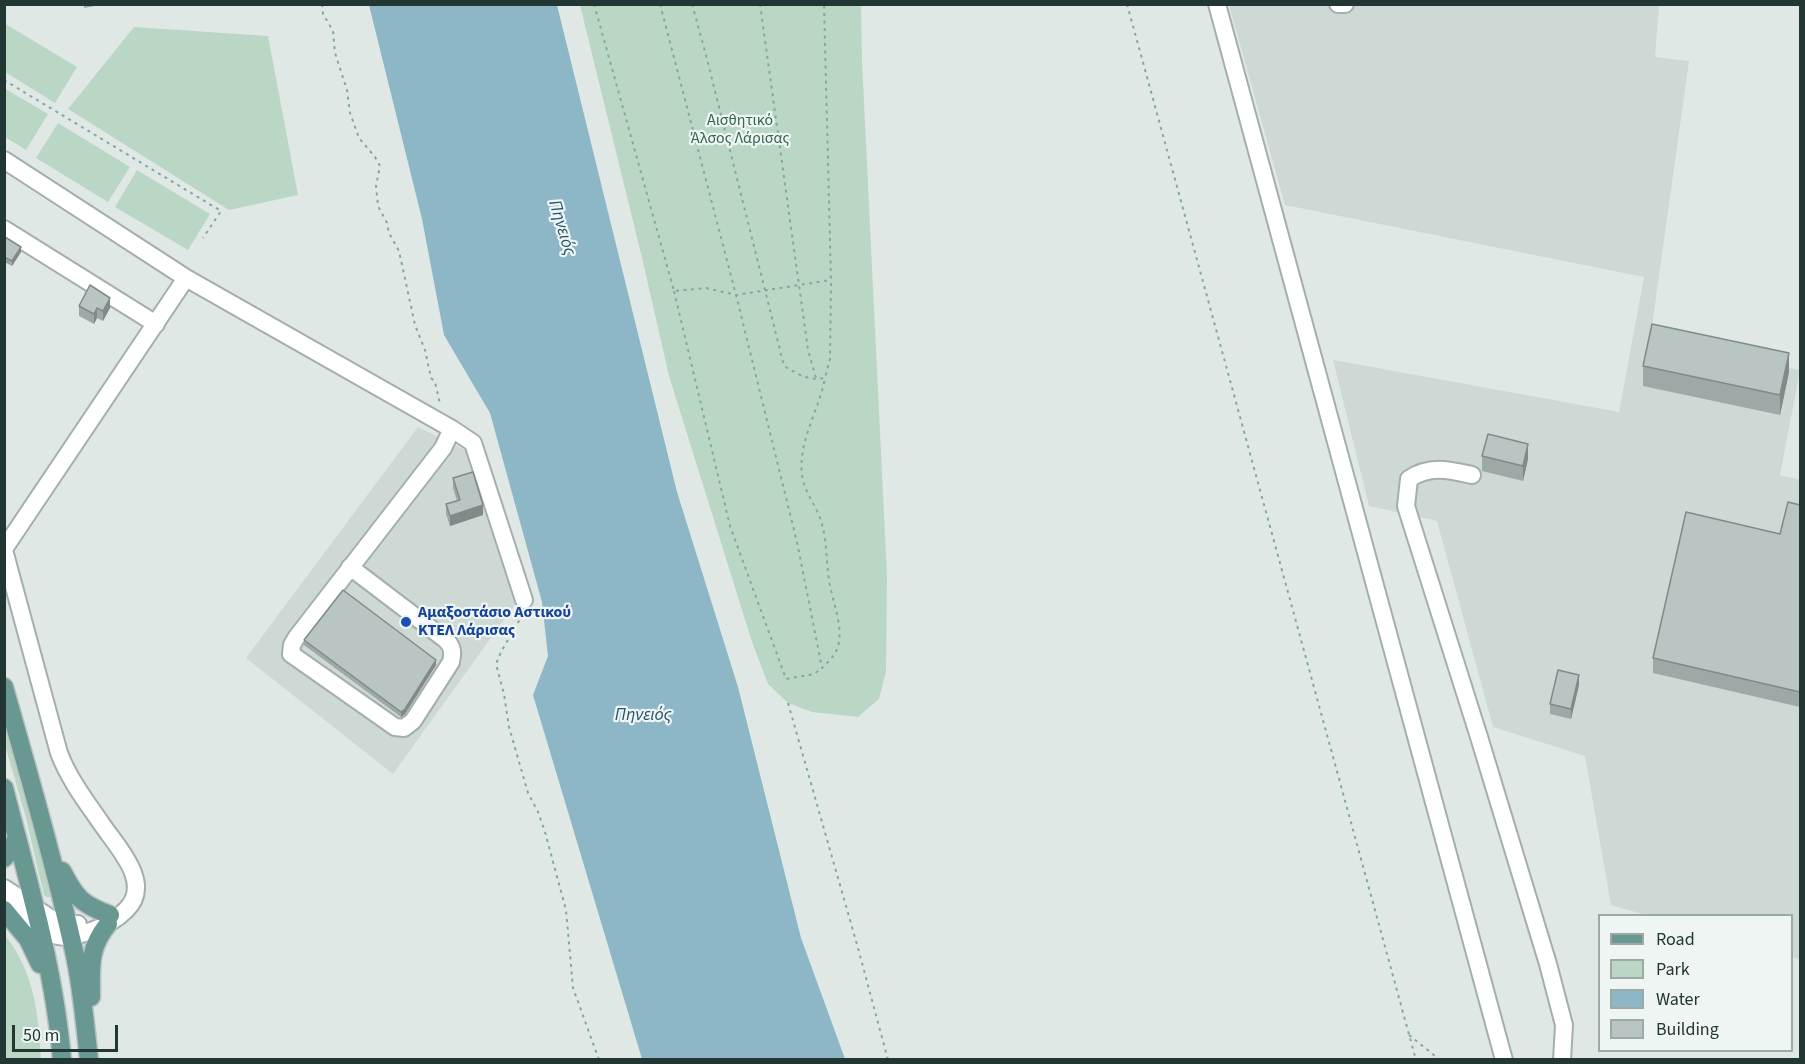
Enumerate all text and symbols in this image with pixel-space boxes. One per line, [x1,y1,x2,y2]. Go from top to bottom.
park label: Αισθητικό Άλσος Λάρισας [691,111,789,149]
water label: Πηνειός [542,198,580,258]
place label: Αμαξοστάσιο Αστικού ΚΤΕΛ Λάρισας [418,603,571,641]
marker: Αμαξοστάσιο Αστικού ΚΤΕΛ Λάρισας [399,615,413,629]
water label: Πηνειός [615,705,671,727]
legend [1598,914,1793,1052]
text: Road [1656,927,1695,952]
text: Park [1656,957,1690,982]
text: Water [1656,987,1700,1012]
scale bar [15,1013,122,1051]
text: Building [1656,1017,1719,1042]
text: 50 m [23,1023,59,1048]

